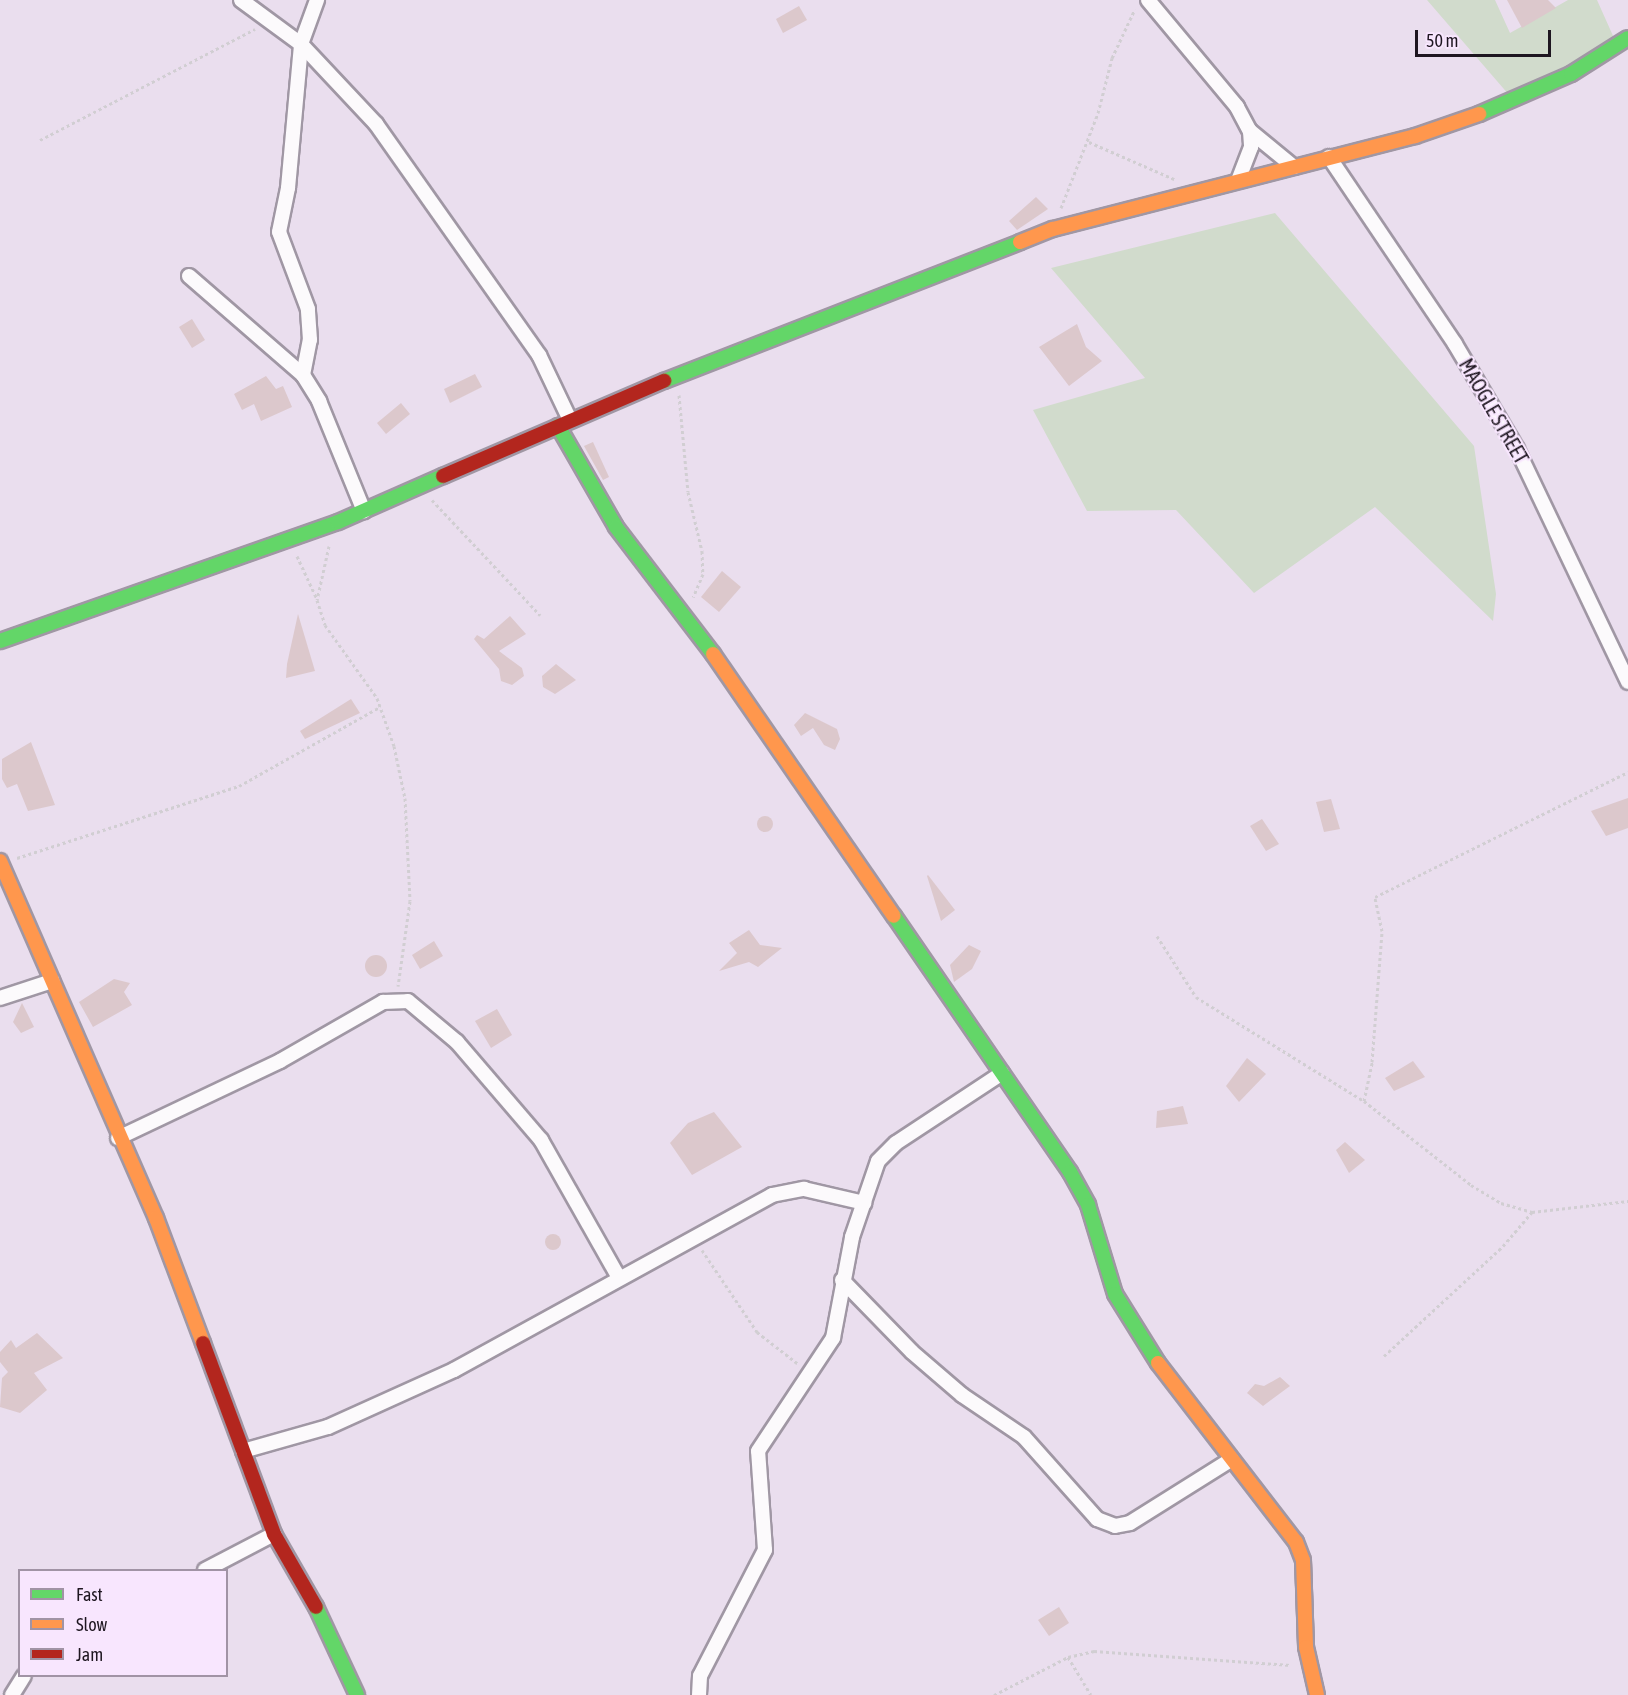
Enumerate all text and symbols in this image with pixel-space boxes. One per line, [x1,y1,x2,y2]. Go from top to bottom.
scale bar [1418,18,1554,56]
text: 50 m [1426,30,1458,51]
street label: MAOGLE STREET [1454,354,1534,468]
legend [18,1569,228,1677]
text: Fast [76,1584,103,1605]
text: Slow [76,1614,107,1635]
text: Jam [76,1644,103,1665]

